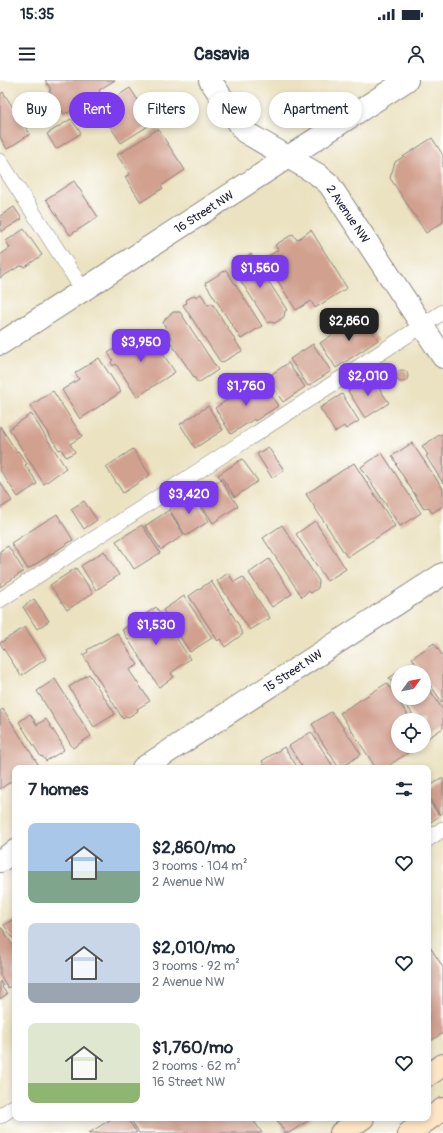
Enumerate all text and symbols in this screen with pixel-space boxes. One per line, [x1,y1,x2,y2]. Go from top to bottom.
text: 15:35 [20,5,55,24]
icon: menu [16,43,38,65]
text: Casavia [194,43,249,66]
icon: person [405,43,427,65]
chip: Buy [12,92,61,128]
chip: Rent [69,92,125,128]
chip: Filters [133,92,199,128]
chip: New [207,92,261,128]
chip: Apartment [269,92,362,128]
street label: 2 Avenue NW [323,182,373,246]
street label: 16 Street NW [172,188,237,237]
pin: $1,560 [227,255,293,289]
text: $1,560 [241,260,279,276]
pin: $2,860 [316,308,382,342]
text: $2,860 [329,313,369,329]
pin: $3,950 [108,329,174,363]
text: $3,950 [121,334,161,350]
pin: $2,010 [335,363,401,397]
text: $2,010 [348,368,388,384]
pin: $1,760 [213,373,279,407]
text: $1,760 [227,378,265,394]
pin: $3,420 [156,481,222,515]
text: $3,420 [168,486,210,502]
pin: $1,530 [123,612,189,646]
text: $1,530 [137,617,175,633]
street label: 15 Street NW [261,647,326,696]
north arrow [391,665,431,705]
map controls [391,665,431,753]
button: locate [391,713,431,753]
icon: filters [393,778,415,800]
text: 7 homes [28,779,88,800]
text: $2,860/mo [152,837,235,858]
icon: home [60,839,108,887]
icon: heart [393,852,415,874]
text: 3 rooms · 104 m² [152,858,247,874]
text: 2 Avenue NW [152,874,225,890]
text: $2,010/mo [152,937,235,958]
icon: home [60,939,108,987]
icon: heart [393,952,415,974]
text: 3 rooms · 92 m² [152,958,240,974]
text: 2 Avenue NW [152,974,225,990]
text: $1,760/mo [152,1037,233,1058]
icon: home [60,1039,108,1087]
icon: heart [393,1052,415,1074]
text: 2 rooms · 62 m² [152,1058,241,1074]
text: 16 Street NW [152,1074,225,1090]

